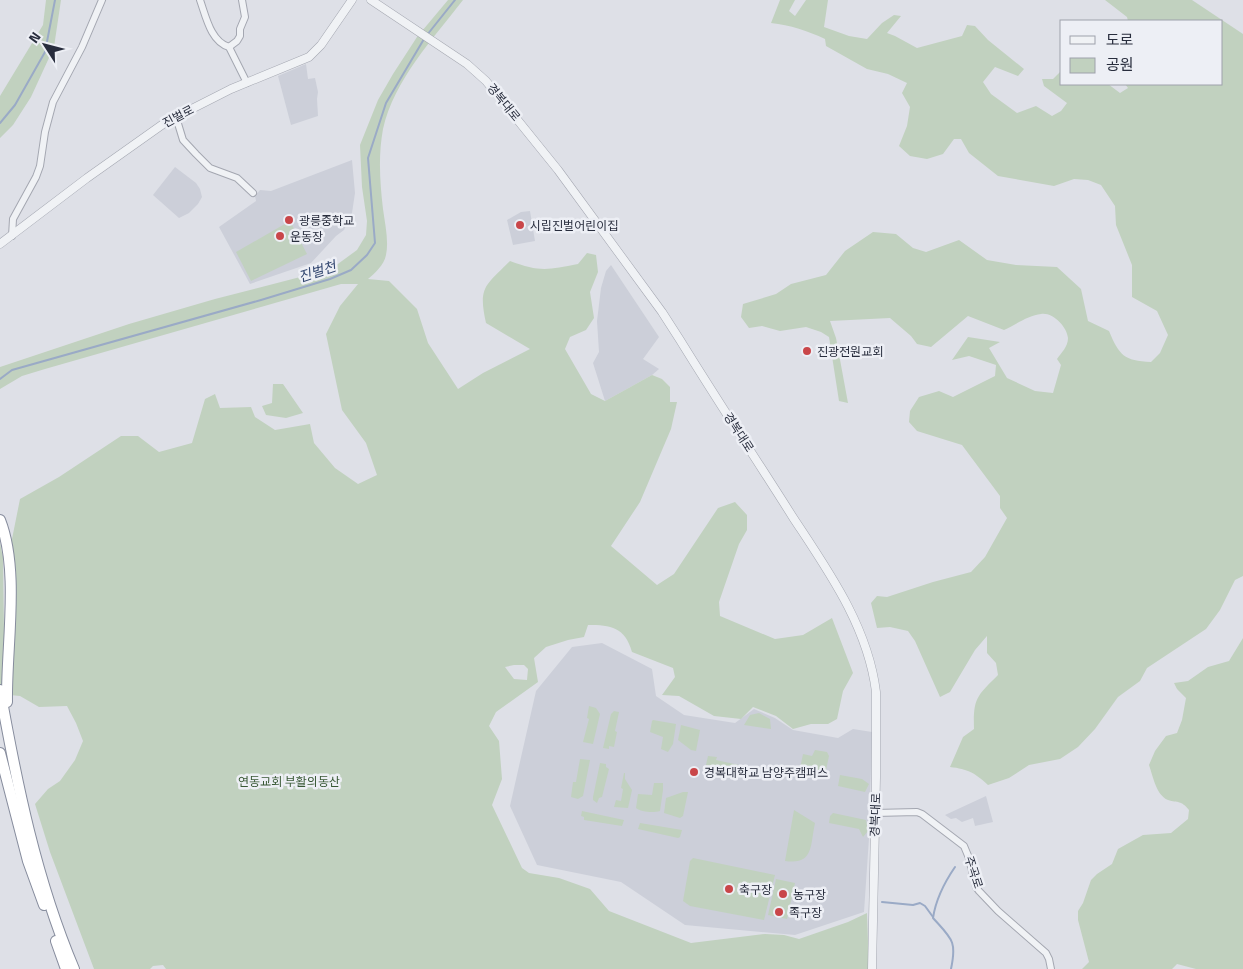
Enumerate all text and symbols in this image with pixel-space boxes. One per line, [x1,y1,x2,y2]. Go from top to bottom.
north arrow [20,20,70,70]
legend [1060,20,1223,85]
text: N [23,27,45,47]
text: 도로 [1106,28,1134,51]
text: 공원 [1106,53,1134,76]
street label: 경복대로 [483,79,525,125]
street label: 진벌로 [159,100,197,132]
place label: 광릉중학교 [299,211,354,230]
marker: 광릉중학교 [283,214,295,226]
place label: 시립진벌어린이집 [530,216,618,235]
marker: 시립진벌어린이집 [514,219,526,231]
place label: 운동장 [290,227,323,246]
marker: 운동장 [274,230,286,242]
water label: 진벌천 [295,255,340,287]
place label: 진광전원교회 [817,342,883,361]
marker: 진광전원교회 [801,345,813,357]
street label: 경복대로 [719,408,759,456]
place label: 경복대학교 남양주캠퍼스 [704,763,828,782]
marker: 경복대학교 남양주캠퍼스 [688,766,700,778]
park label: 연동교회 부활의동산 [238,772,340,791]
street label: 경복대로 [865,793,885,837]
street label: 주곡로 [960,853,988,891]
place label: 축구장 [739,880,772,899]
marker: 축구장 [723,883,735,895]
place label: 농구장 [793,885,826,904]
marker: 농구장 [777,888,789,900]
place label: 족구장 [789,903,822,922]
marker: 족구장 [773,906,785,918]

